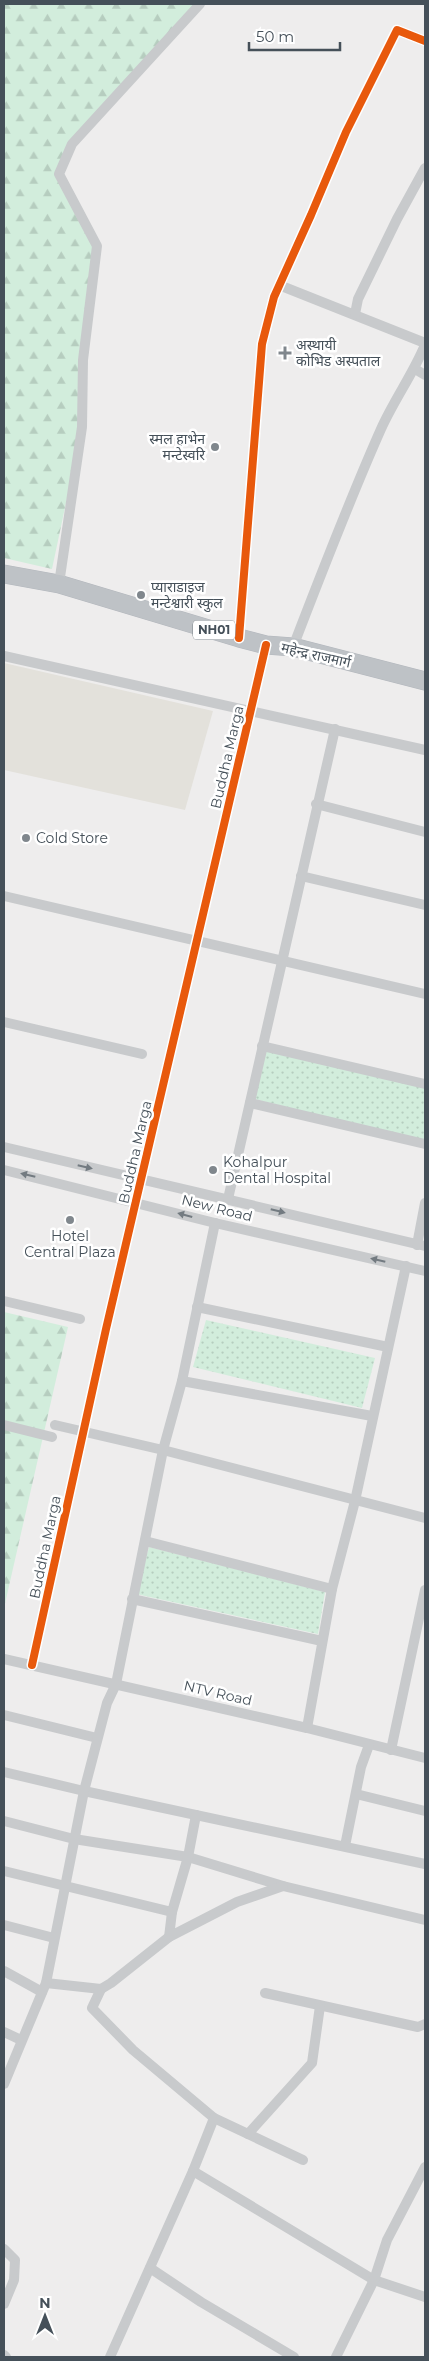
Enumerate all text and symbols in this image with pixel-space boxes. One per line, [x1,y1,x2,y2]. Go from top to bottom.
scale bar [249,20,340,52]
text: 50 m [256,27,294,46]
place label: अस्थायी कोभिड अस्पताल [296,336,381,370]
marker: अस्थायी कोभिड अस्पताल [278,346,292,360]
place label: स्मल हाभेन मन्टेस्वरि [149,430,205,464]
marker: स्मल हाभेन मन्टेस्वरि [209,441,221,453]
place label: प्याराडाइज मन्टेश्वारी स्कुल [151,578,223,613]
marker: प्याराडाइज मन्टेश्वारी स्कुल [135,589,147,601]
road number: NH01 [193,620,235,640]
street label: महेन्द्र राजमार्ग [279,638,354,672]
street label: Buddha Marga [206,704,248,810]
place label: Cold Store [36,829,108,847]
marker: Cold Store [20,832,32,844]
street label: Buddha Marga [114,1099,156,1205]
place label: Kohalpur Dental Hospital [223,1153,331,1187]
one-way arrow [78,1163,93,1171]
marker: Kohalpur Dental Hospital [207,1164,219,1176]
one-way arrow [20,1171,35,1179]
street label: New Road [180,1191,254,1225]
one-way arrow [270,1207,285,1215]
one-way arrow [178,1211,193,1219]
marker: Hotel Central Plaza [64,1214,76,1226]
place label: Hotel Central Plaza [24,1227,116,1261]
one-way arrow [370,1256,385,1264]
street label: Buddha Marga [25,1494,65,1600]
street label: NTV Road [182,1676,254,1710]
north arrow [20,2291,70,2341]
text: N [39,2294,51,2312]

